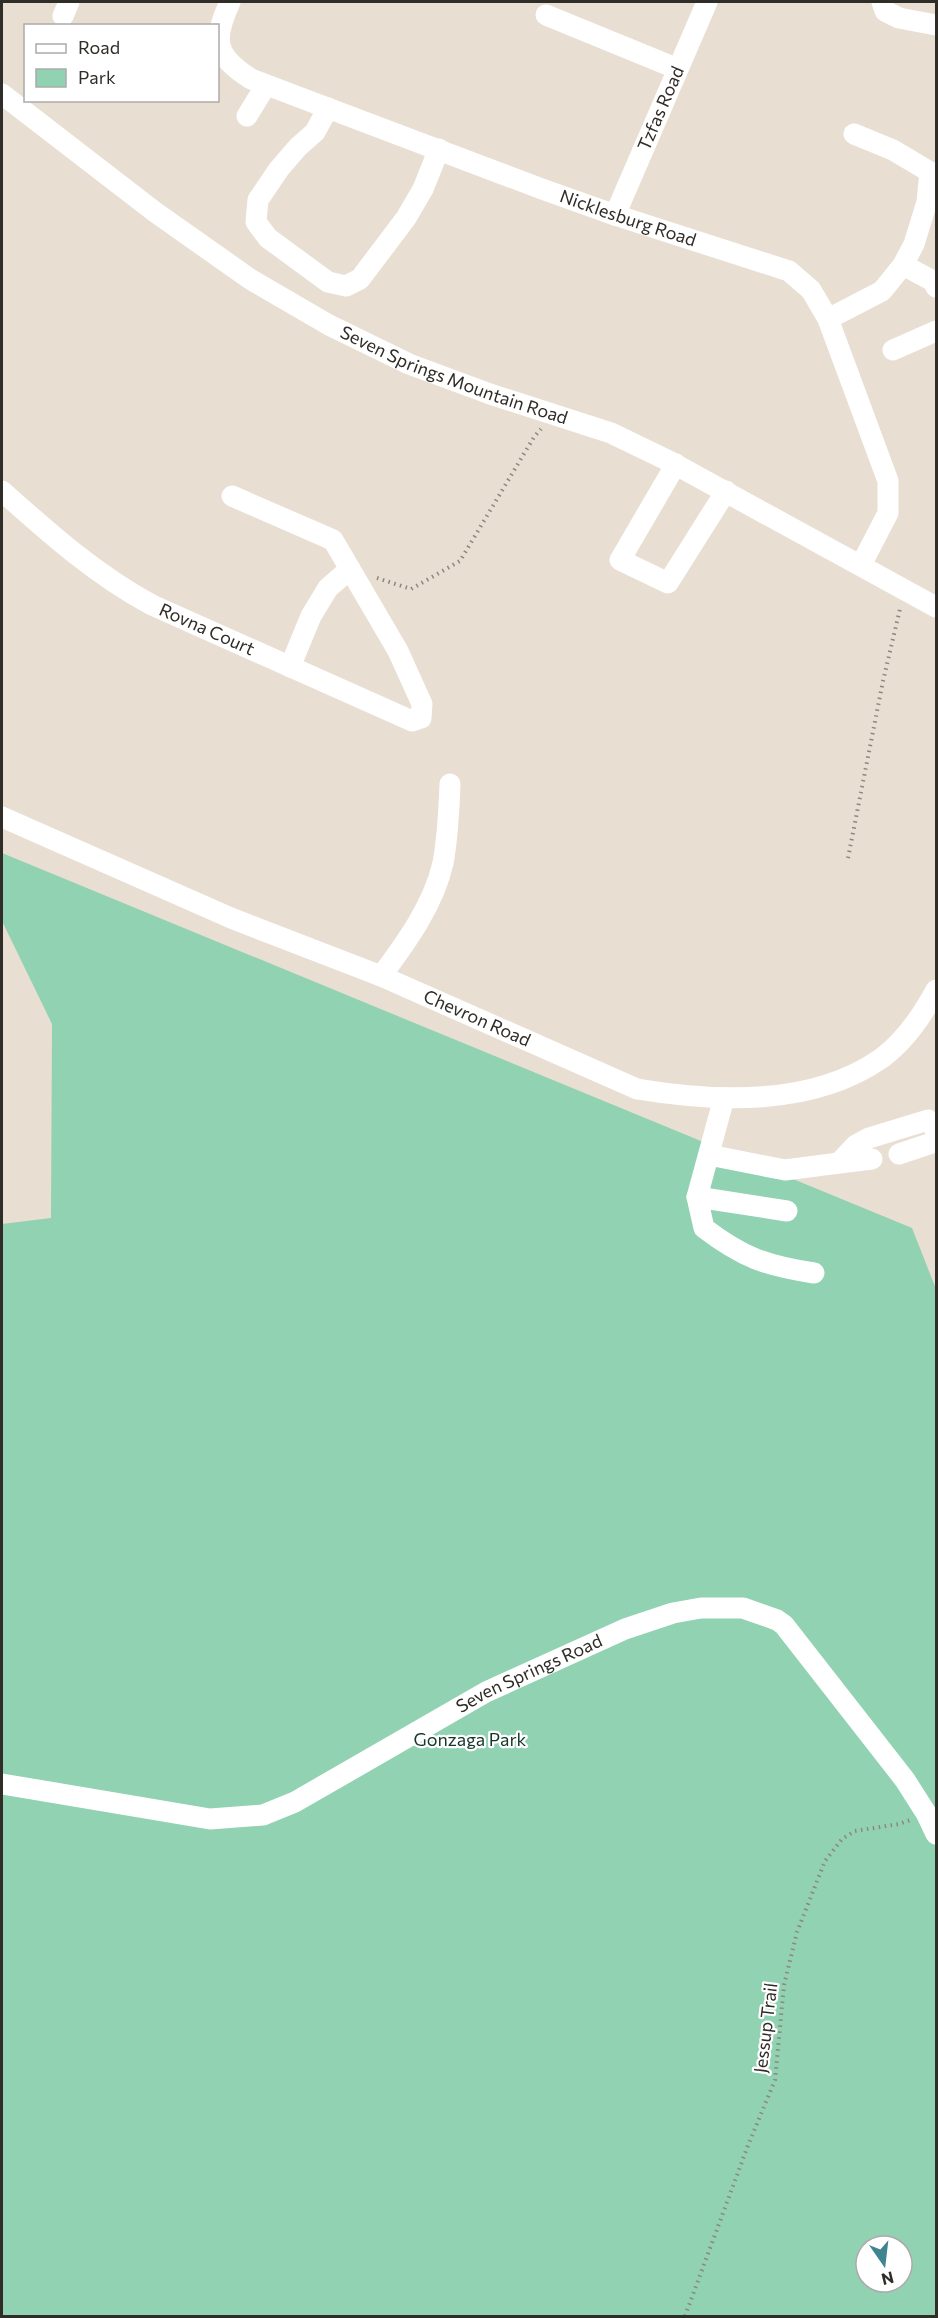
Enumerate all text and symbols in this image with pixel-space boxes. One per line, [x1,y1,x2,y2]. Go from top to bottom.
legend [24,24,219,102]
text: Road [78,36,120,58]
street label: Tzfas Road [632,63,688,154]
text: Park [78,66,116,88]
street label: Nicklesburg Road [557,184,699,250]
street label: Seven Springs Mountain Road [337,320,571,428]
street label: Rovna Court [156,598,258,659]
street label: Chevron Road [420,984,534,1051]
street label: Seven Springs Road [452,1629,605,1717]
park label: Gonzaga Park [414,1728,527,1750]
street label: Jessup Trail [749,1981,781,2074]
north arrow [854,2234,914,2294]
text: N [880,2268,896,2290]

